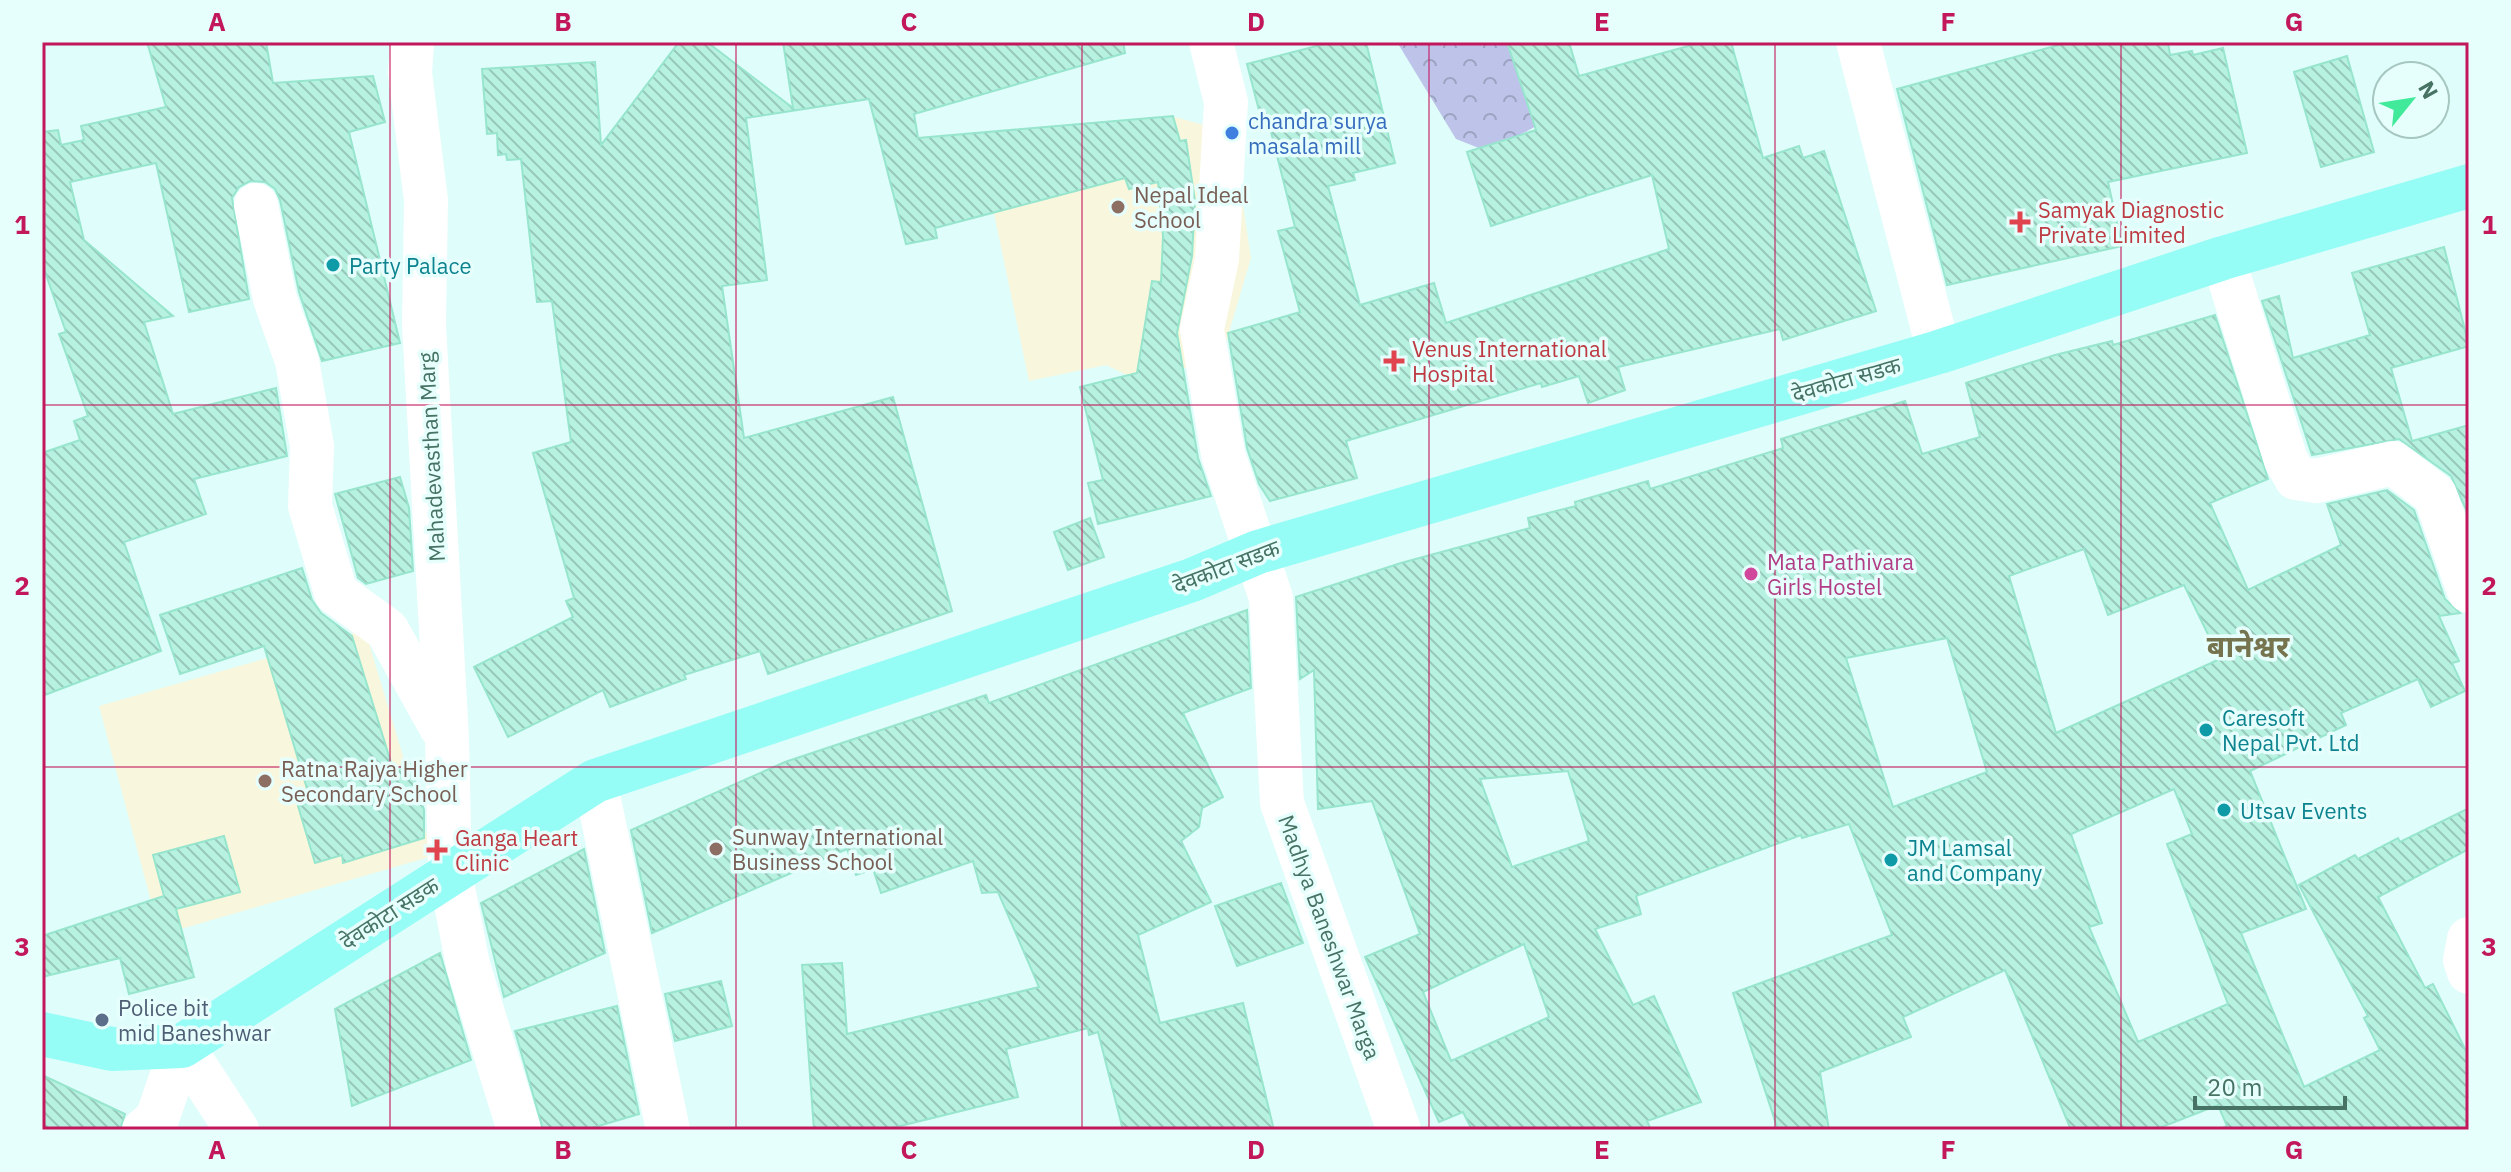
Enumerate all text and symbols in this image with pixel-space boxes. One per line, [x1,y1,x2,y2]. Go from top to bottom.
text: A [208,4,226,38]
text: B [554,4,572,38]
text: C [901,4,918,38]
text: D [1247,4,1265,38]
text: E [1594,4,1610,38]
text: F [1940,4,1956,38]
text: G [2285,4,2303,38]
north arrow [2371,60,2451,140]
text: N [2412,76,2445,104]
place label: chandra surya masala mill [1248,106,1388,160]
marker: chandra surya masala mill [1223,124,1241,142]
place label: Nepal Ideal School [1134,180,1249,234]
place label: Samyak Diagnostic Private Limited [2038,195,2224,249]
marker: Nepal Ideal School [1109,198,1127,216]
text: 1 [14,207,30,241]
text: 1 [2481,207,2497,241]
marker: Samyak Diagnostic Private Limited [2009,211,2031,233]
place label: Party Palace [349,251,472,280]
marker: Party Palace [324,256,342,274]
place label: Venus International Hospital [1412,334,1607,388]
street label: देवकोटा सडक [1788,349,1905,408]
marker: Venus International Hospital [1383,350,1405,372]
street label: Mahadevasthan Marg [411,351,451,563]
street label: देवकोटा सडक [1169,532,1285,600]
place label: Mata Pathivara Girls Hostel [1767,547,1914,601]
marker: Mata Pathivara Girls Hostel [1742,565,1760,583]
text: 2 [14,568,30,602]
text: 2 [2481,568,2497,602]
district label: बानेश्वर [2207,626,2290,665]
place label: Caresoft Nepal Pvt. Ltd [2222,703,2360,757]
marker: Caresoft Nepal Pvt. Ltd [2197,721,2215,739]
place label: Ratna Rajya Higher Secondary School [281,754,468,808]
marker: Ratna Rajya Higher Secondary School [256,772,274,790]
place label: Utsav Events [2240,796,2367,825]
marker: Utsav Events [2215,801,2233,819]
street label: Madhya Baneshwar Marga [1272,811,1388,1064]
place label: Sunway International Business School [732,822,943,876]
place label: Ganga Heart Clinic [455,823,578,877]
place label: JM Lamsal and Company [1907,833,2042,887]
marker: Ganga Heart Clinic [426,839,448,861]
marker: Sunway International Business School [707,840,725,858]
marker: JM Lamsal and Company [1882,851,1900,869]
street label: देवकोटा सडक [334,870,445,956]
text: 3 [14,929,30,963]
text: 3 [2481,929,2497,963]
place label: Police bit mid Baneshwar [118,993,271,1047]
marker: Police bit mid Baneshwar [93,1011,111,1029]
scale bar [2195,1060,2345,1110]
text: 20 m [2207,1071,2262,1103]
text: A [208,1132,226,1166]
text: B [554,1132,572,1166]
text: C [901,1132,918,1166]
text: D [1247,1132,1265,1166]
text: E [1594,1132,1610,1166]
text: F [1940,1132,1956,1166]
text: G [2285,1132,2303,1166]

